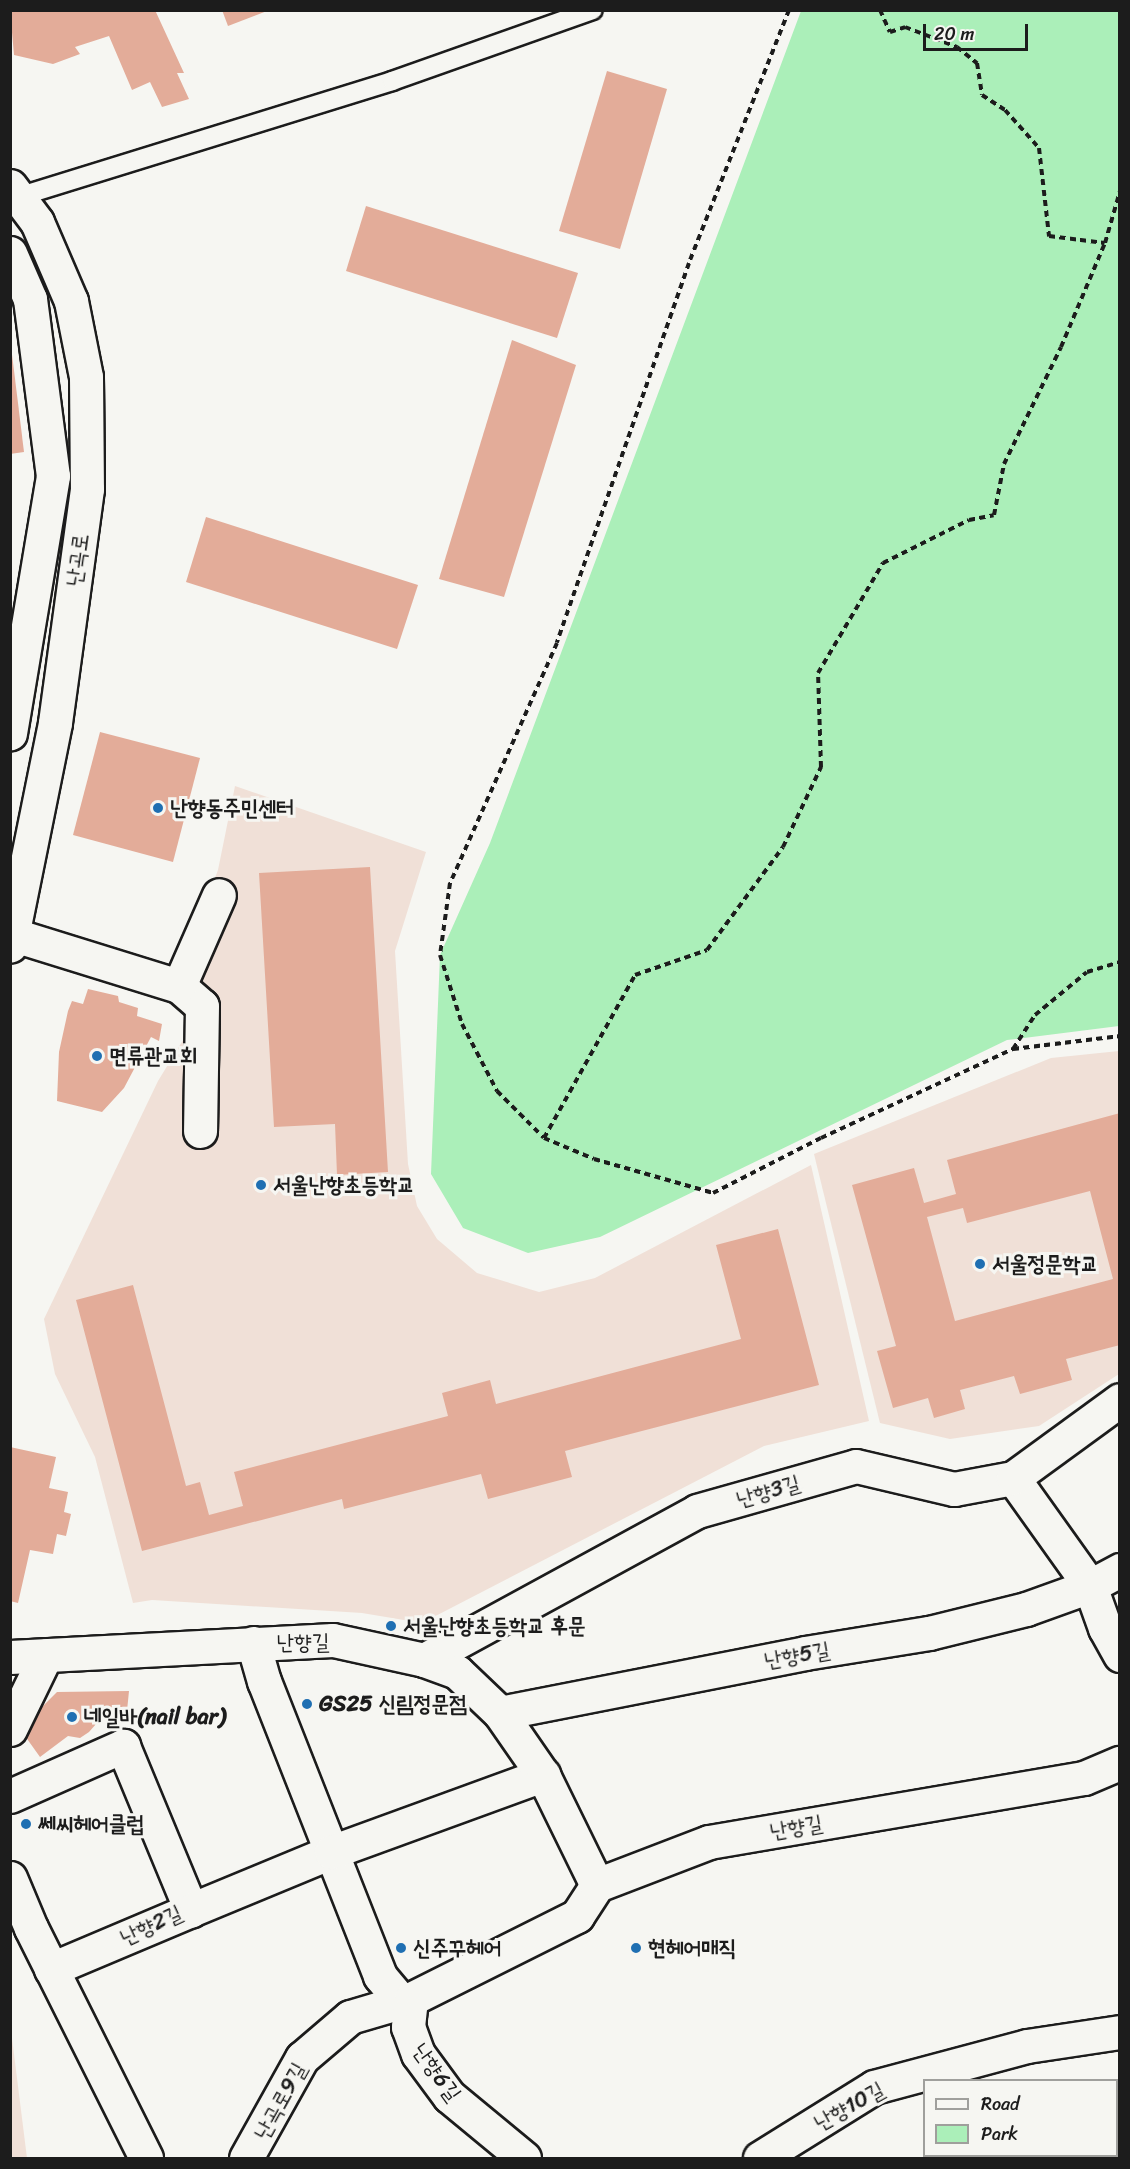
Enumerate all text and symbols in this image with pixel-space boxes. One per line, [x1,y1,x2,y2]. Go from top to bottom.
scale bar [926,12,1031,50]
text: 20 m [934,18,974,50]
street label: 난곡로 [60,532,94,588]
place label: 난향동주민센터 [170,795,294,821]
marker: 난향동주민센터 [151,801,165,815]
place label: 면류관교회 [109,1043,198,1069]
marker: 면류관교회 [90,1049,104,1063]
place label: 서울난향초등학교 [273,1172,415,1198]
marker: 서울난향초등학교 [254,1178,268,1192]
place label: 서울정문학교 [992,1251,1098,1277]
marker: 서울정문학교 [973,1257,987,1271]
street label: 난향3길 [733,1469,803,1513]
place label: 서울난향초등학교 후문 [403,1613,586,1639]
marker: 서울난향초등학교 후문 [384,1619,398,1633]
street label: 난향길 [276,1628,330,1656]
street label: 난향5길 [762,1636,832,1674]
place label: GS25 신림정문점 [319,1691,467,1717]
marker: GS25 신림정문점 [300,1697,314,1711]
place label: 네일바(nail bar) [84,1704,226,1730]
marker: 네일바(nail bar) [65,1710,79,1724]
street label: 난향길 [768,1809,824,1845]
place label: 쎄씨헤어클럽 [38,1811,144,1837]
marker: 쎄씨헤어클럽 [19,1817,33,1831]
street label: 난향2길 [116,1899,186,1951]
place label: 신주꾸헤어 [413,1935,502,1961]
place label: 현헤어매직 [648,1935,737,1961]
marker: 신주꾸헤어 [394,1941,408,1955]
marker: 현헤어매직 [629,1941,643,1955]
street label: 난향6길 [407,2038,467,2106]
street label: 난곡로9길 [248,2058,312,2144]
street label: 난향10길 [809,2076,889,2136]
legend [923,2079,1118,2157]
text: Road [981,2088,1020,2120]
text: Park [981,2118,1018,2150]

